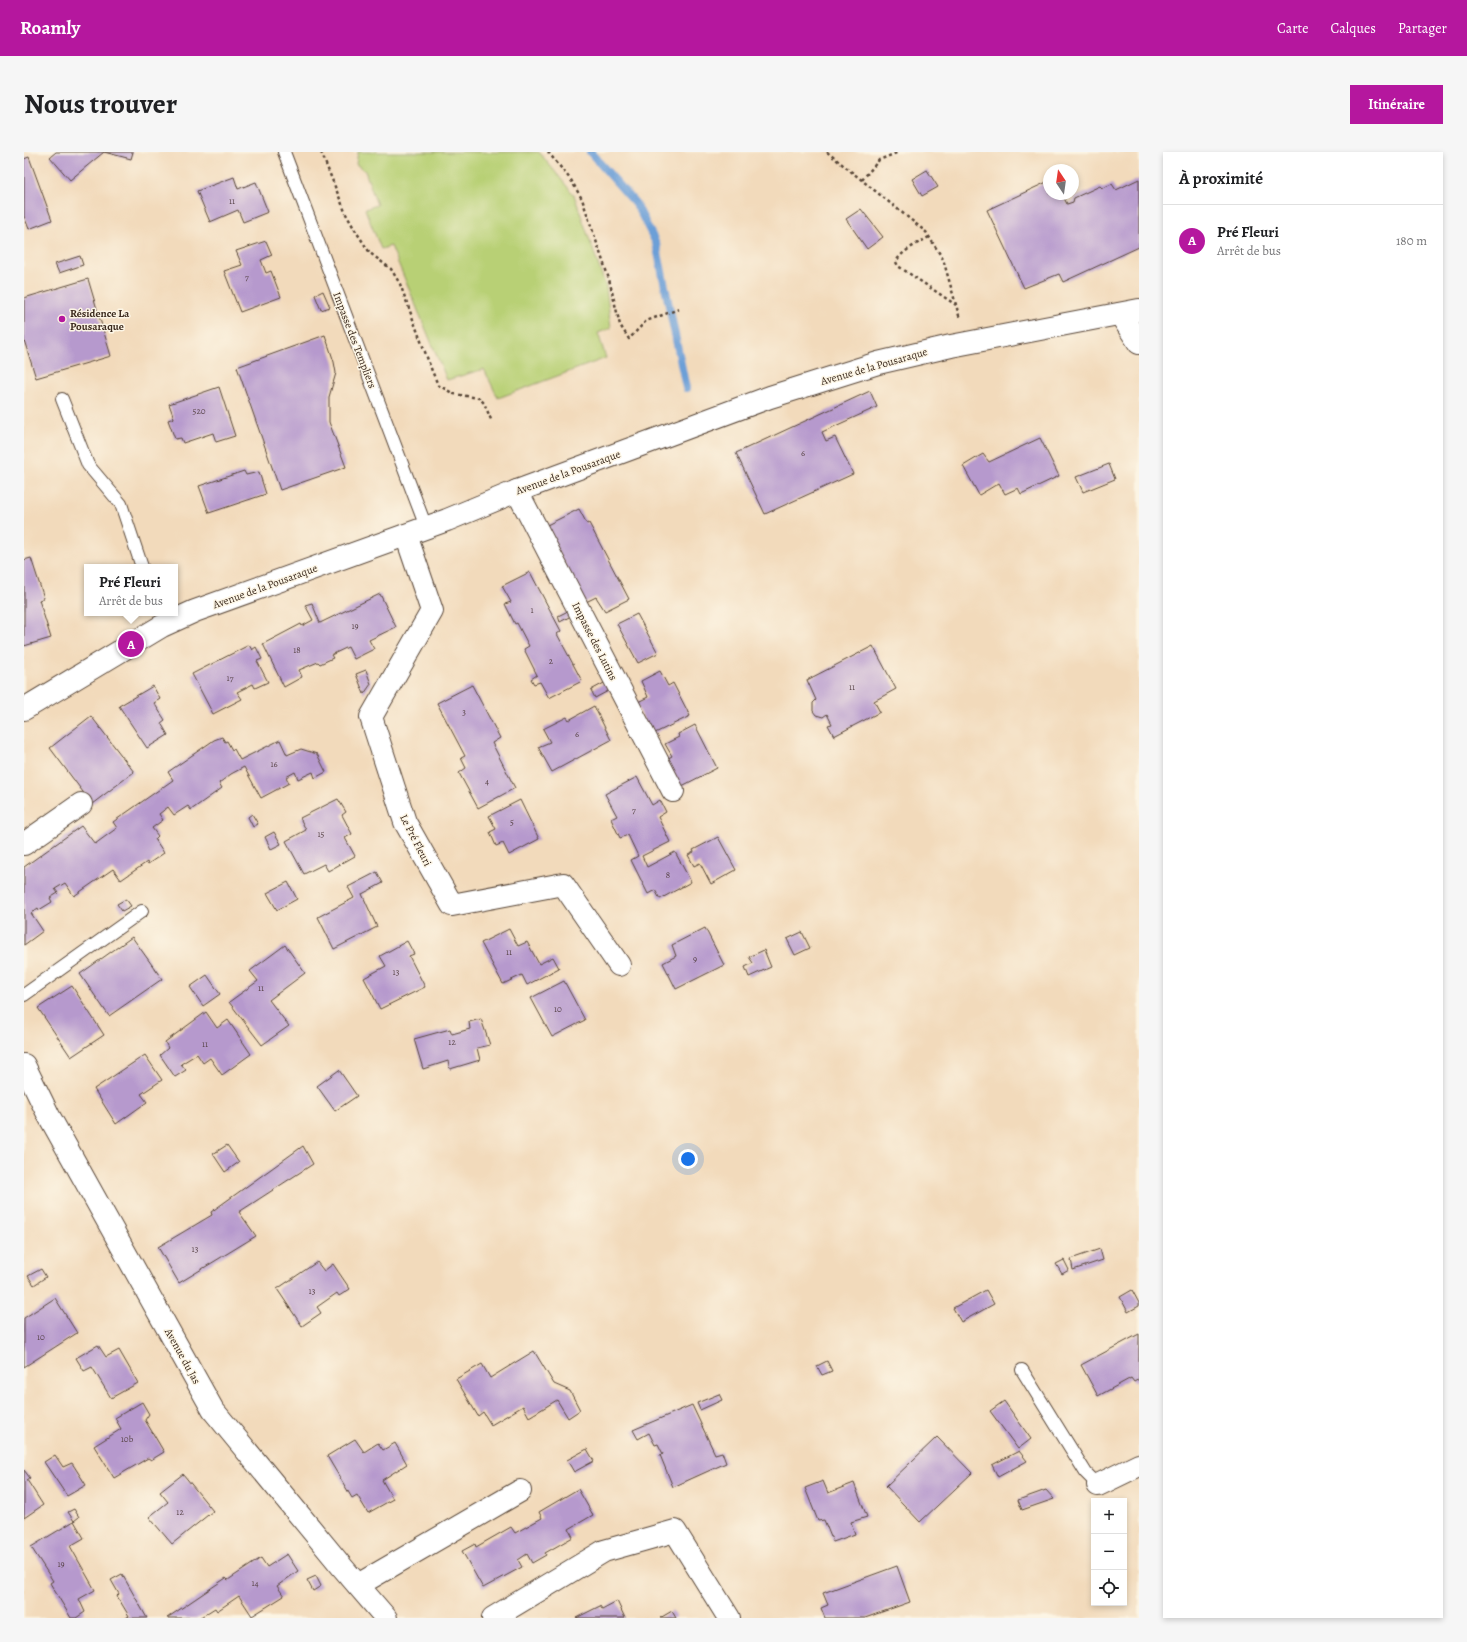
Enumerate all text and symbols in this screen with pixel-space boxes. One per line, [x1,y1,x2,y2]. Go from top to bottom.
text: Roamly [20,15,80,41]
text: Carte [1277,19,1308,38]
text: Calques [1330,19,1376,38]
text: Partager [1398,19,1447,38]
text: Nous trouver [24,85,177,123]
button: Itinéraire [1350,85,1443,124]
north arrow [1043,164,1079,200]
text: À proximité [1179,167,1263,190]
house number: 11 [229,195,235,207]
text: Pré Fleuri [1217,222,1279,242]
text: A [1188,232,1196,249]
text: 180 m [1396,232,1427,249]
text: Arrêt de bus [1217,242,1281,259]
house number: 7 [245,271,249,283]
street label: Impasse des Templiers [329,290,380,390]
place label: Résidence La Pousaraque [70,306,130,334]
marker: Résidence La Pousaraque [57,314,67,324]
street label: Avenue de la Pousaraque [818,344,929,389]
house number: 520 [193,405,206,417]
street label: Avenue de la Pousaraque [513,447,623,499]
house number: 6 [801,447,805,459]
street label: Avenue de la Pousaraque [210,561,320,613]
popup [84,564,178,616]
text: Pré Fleuri [99,572,161,592]
text: Arrêt de bus [99,592,163,609]
street label: Impasse des Lutins [568,599,621,683]
house number: 1 [530,604,534,616]
house number: 19 [351,620,359,632]
pin: A [118,629,144,659]
house number: 18 [293,644,301,656]
house number: 2 [549,655,554,667]
house number: 17 [227,672,234,684]
house number: 11 [849,681,855,693]
house number: 3 [462,706,466,718]
house number: 6 [575,728,579,740]
house number: 16 [270,758,278,770]
house number: 4 [485,775,489,787]
house number: 7 [632,804,636,816]
street label: Le Pré Fleuri [396,812,435,869]
house number: 5 [510,816,514,828]
house number: 15 [318,828,325,840]
house number: 8 [666,869,670,881]
house number: 11 [506,946,512,958]
house number: 9 [693,953,697,965]
house number: 13 [393,966,400,978]
house number: 11 [258,982,264,994]
house number: 10 [554,1003,562,1015]
house number: 12 [448,1036,456,1048]
house number: 11 [202,1038,208,1050]
your location [678,1149,698,1169]
house number: 13 [192,1243,199,1255]
house number: 13 [309,1285,316,1297]
street label: Avenue du Jas [161,1325,204,1387]
house number: 10 [37,1331,45,1343]
house number: 10b [121,1433,134,1445]
map controls [1091,1498,1127,1606]
button: + [1091,1498,1127,1534]
house number: 12 [176,1506,184,1518]
button: − [1091,1534,1127,1570]
house number: 19 [57,1558,65,1570]
button: locate [1091,1570,1127,1606]
house number: 14 [251,1577,259,1589]

